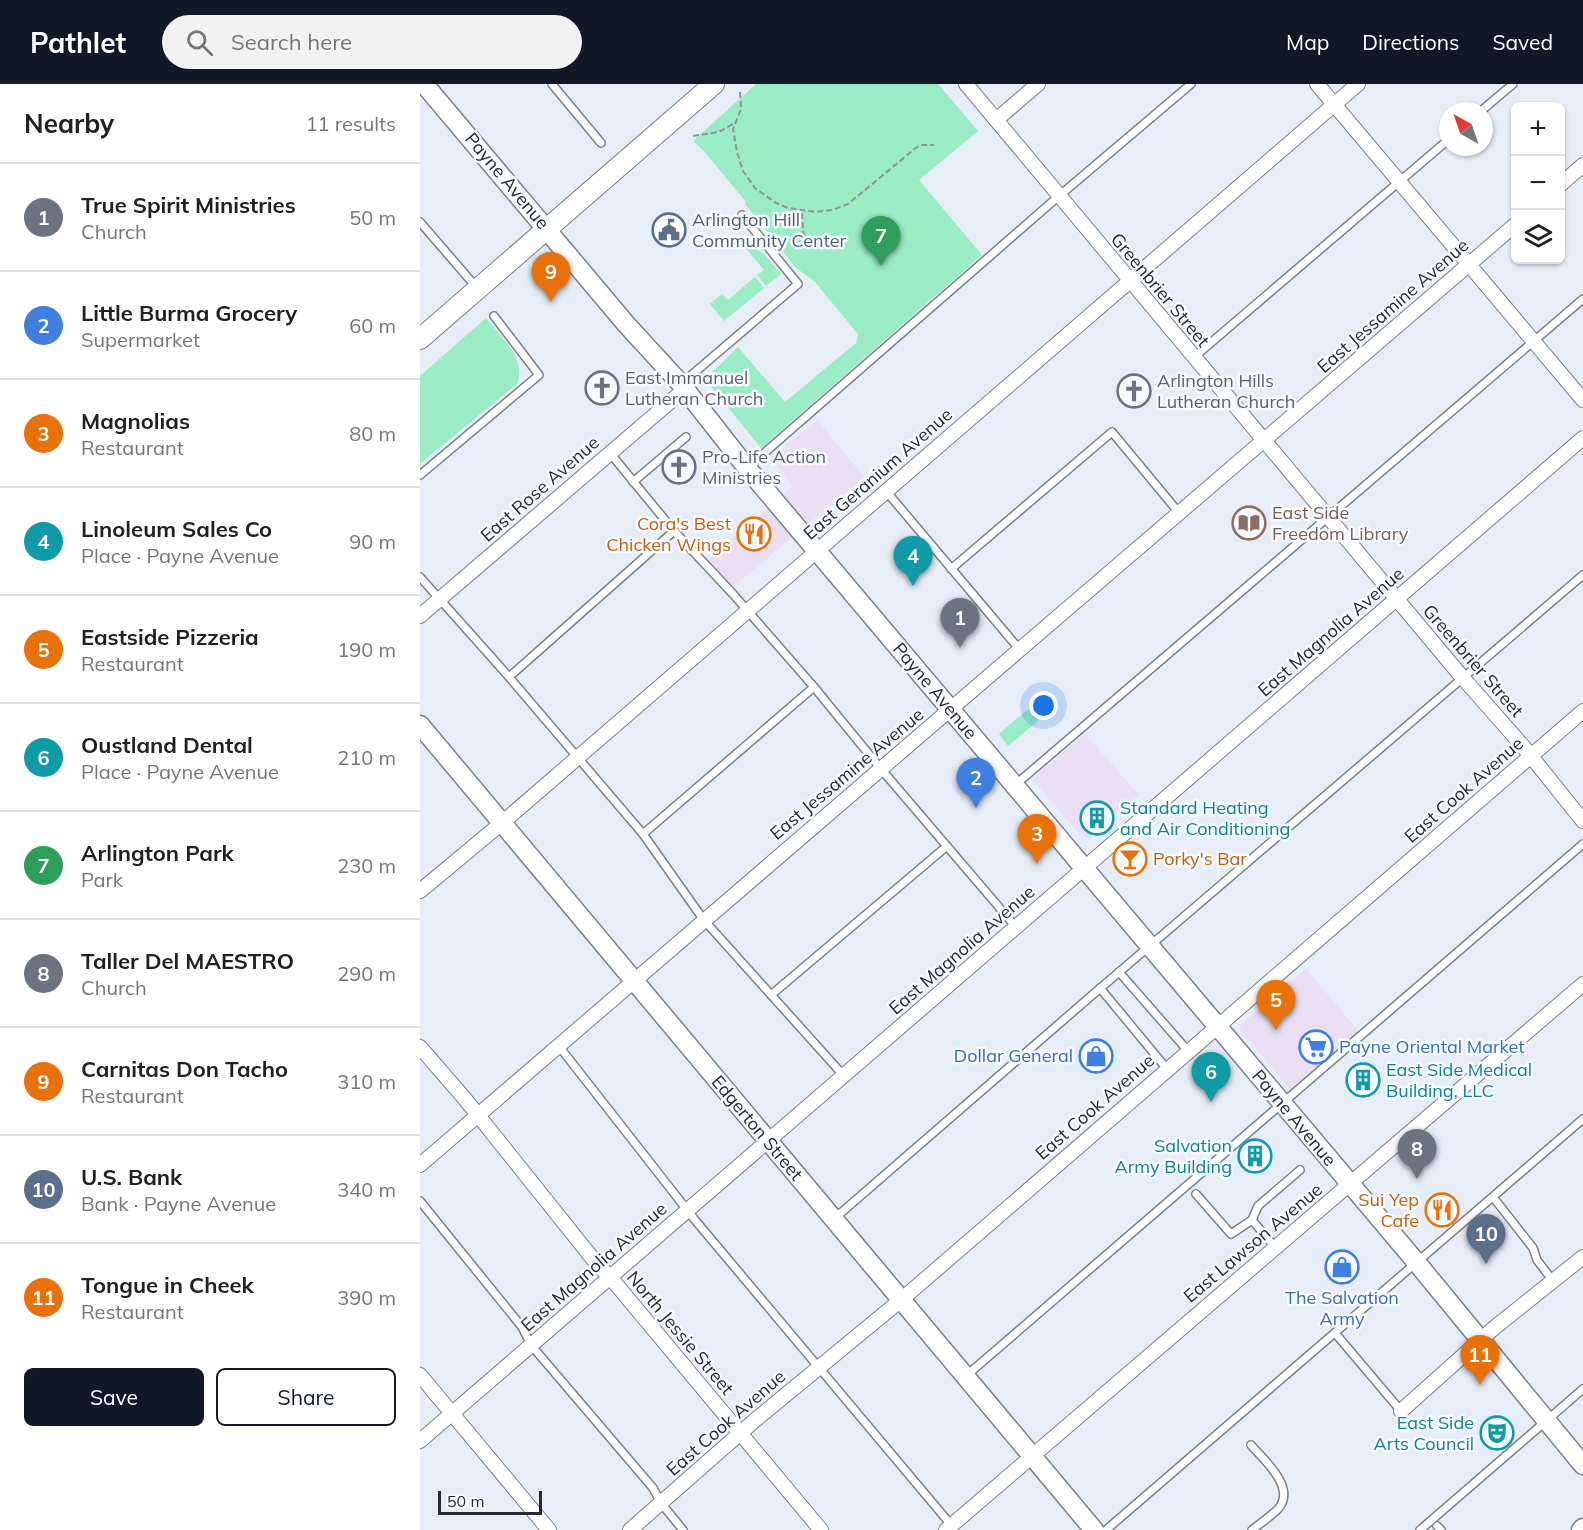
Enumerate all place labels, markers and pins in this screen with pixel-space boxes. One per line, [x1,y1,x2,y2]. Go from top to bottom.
place label: Arlington Hill Community Center [692,208,846,252]
public building icon: Arlington Hill Community Center [651,212,687,248]
pin: 7 [862,216,900,266]
pin: 9 [532,252,570,302]
place label: East Immanuel Lutheran Church [625,366,763,410]
place label: Arlington Hills Lutheran Church [1157,369,1295,413]
church icon: East Immanuel Lutheran Church [584,370,620,406]
church icon: Arlington Hills Lutheran Church [1116,373,1152,409]
place label: Pro-Life Action Ministries [702,445,826,489]
church icon: Pro-Life Action Ministries [661,449,697,485]
place label: East Side Freedom Library [1272,501,1409,545]
library icon: East Side Freedom Library [1231,505,1267,541]
place label: Cora's Best Chicken Wings [606,512,731,556]
restaurant icon: Cora's Best Chicken Wings [736,516,772,552]
pin: 4 [894,536,932,586]
pin: 1 [940,598,980,648]
pin: 2 [956,758,996,808]
place label: Standard Heating and Air Conditioning [1120,796,1290,840]
building icon: Standard Heating and Air Conditioning [1079,800,1115,836]
pin: 3 [1018,814,1056,864]
bar icon: Porky's Bar [1112,841,1148,877]
place label: Porky's Bar [1153,847,1247,870]
pin: 5 [1256,980,1296,1030]
supermarket icon: Payne Oriental Market [1298,1029,1334,1065]
place label: Payne Oriental Market [1339,1035,1525,1058]
shop icon: Dollar General [1078,1038,1114,1074]
place label: Dollar General [954,1044,1073,1067]
pin: 6 [1192,1052,1230,1102]
place label: East Side Medical Building, LLC [1386,1058,1532,1102]
building icon: East Side Medical Building, LLC [1345,1062,1381,1098]
pin: 8 [1398,1130,1436,1179]
place label: Salvation Army Building [1115,1134,1232,1178]
building icon: Salvation Army Building [1237,1138,1273,1174]
place label: Sui Yep Cafe [1358,1188,1419,1232]
restaurant icon: Sui Yep Cafe [1424,1192,1460,1228]
pin: 10 [1466,1214,1506,1264]
shop icon: The Salvation Army [1324,1249,1360,1285]
place label: The Salvation Army [1285,1286,1399,1330]
pin: 11 [1460,1336,1500,1385]
place label: East Side Arts Council [1373,1411,1474,1455]
theatre icon: East Side Arts Council [1479,1415,1515,1451]

